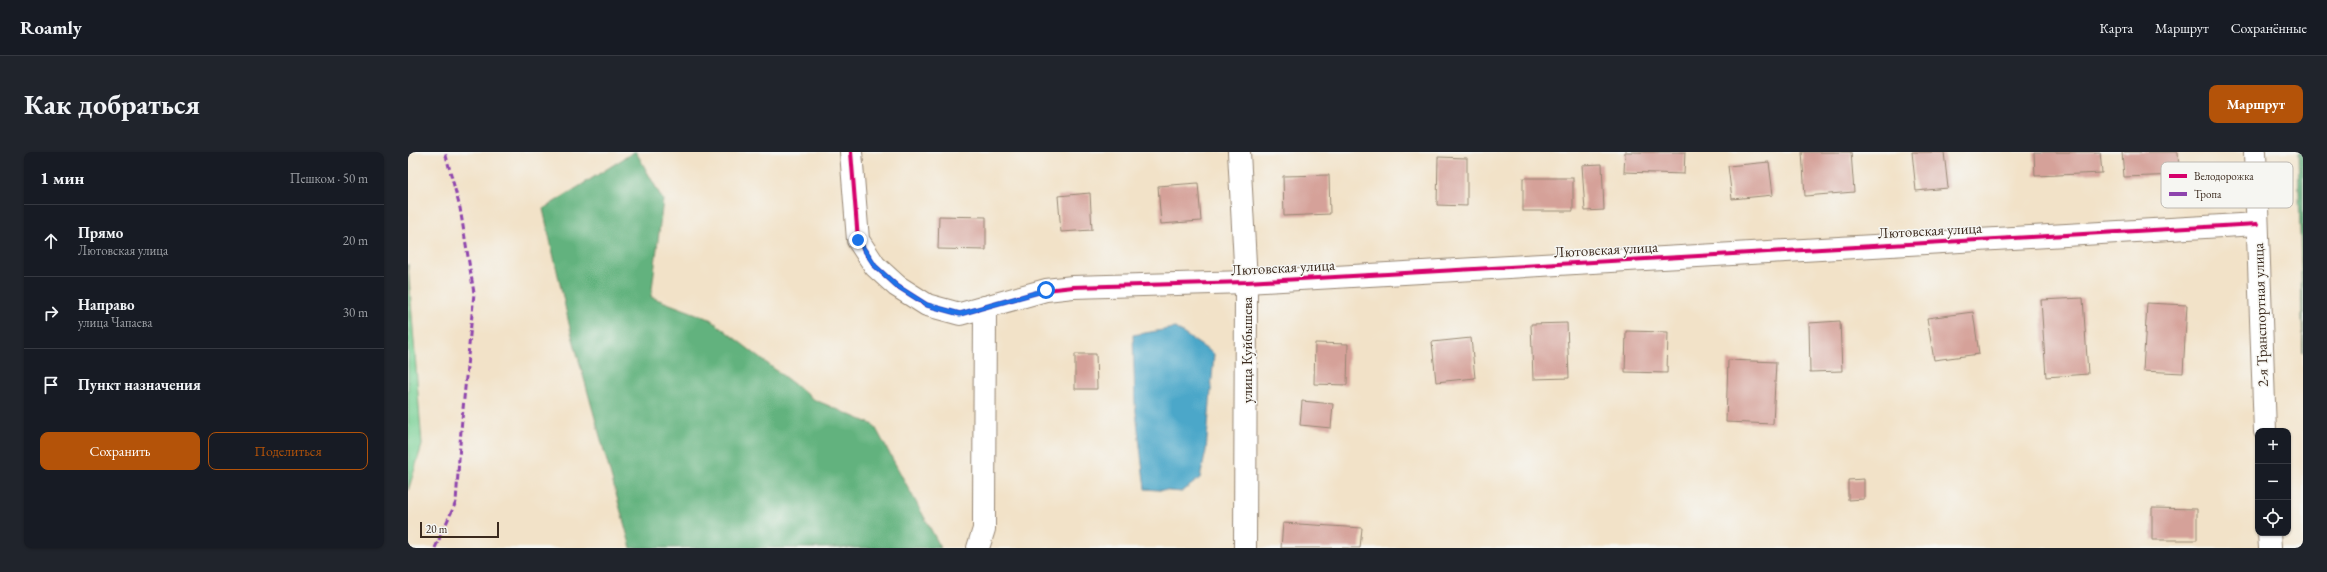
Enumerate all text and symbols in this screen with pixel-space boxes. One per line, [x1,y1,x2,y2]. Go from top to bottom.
text: Roamly [20,15,82,40]
text: Карта [2100,19,2133,37]
text: Маршрут [2155,19,2209,37]
text: Сохранённые [2231,19,2307,37]
button: Маршрут [2209,85,2303,123]
text: Как добраться [24,86,200,122]
legend [2161,162,2293,208]
text: 1 мин [40,167,84,189]
text: Велодорожка [2194,169,2254,183]
text: Пешком · 50 m [290,170,368,187]
text: Тропа [2194,187,2222,201]
street label: Лютовская улица [1878,218,1982,242]
text: Прямо [78,223,123,242]
icon: ahead [40,230,62,252]
route end [849,231,867,249]
text: 20 m [343,232,368,249]
street label: Лютовская улица [1554,237,1658,261]
text: Лютовская улица [78,242,168,259]
street label: 2-я Транспортная улица [2248,243,2272,387]
street label: Лютовская улица [1231,255,1335,279]
route start [1037,281,1055,299]
text: Направо [78,295,135,314]
street label: улица Куйбышева [1237,297,1256,403]
icon: right [40,302,62,324]
text: 30 m [343,304,368,321]
text: улица Чапаева [78,314,152,331]
icon: arrive [40,374,62,396]
text: Пункт назначения [78,375,201,394]
map controls [2255,428,2291,536]
button: + [2255,428,2291,464]
button: Сохранить [40,432,200,470]
button: Поделиться [208,432,368,470]
button: − [2255,464,2291,500]
button: locate [2255,500,2291,536]
scale bar [420,520,499,539]
text: 20 m [426,522,447,536]

